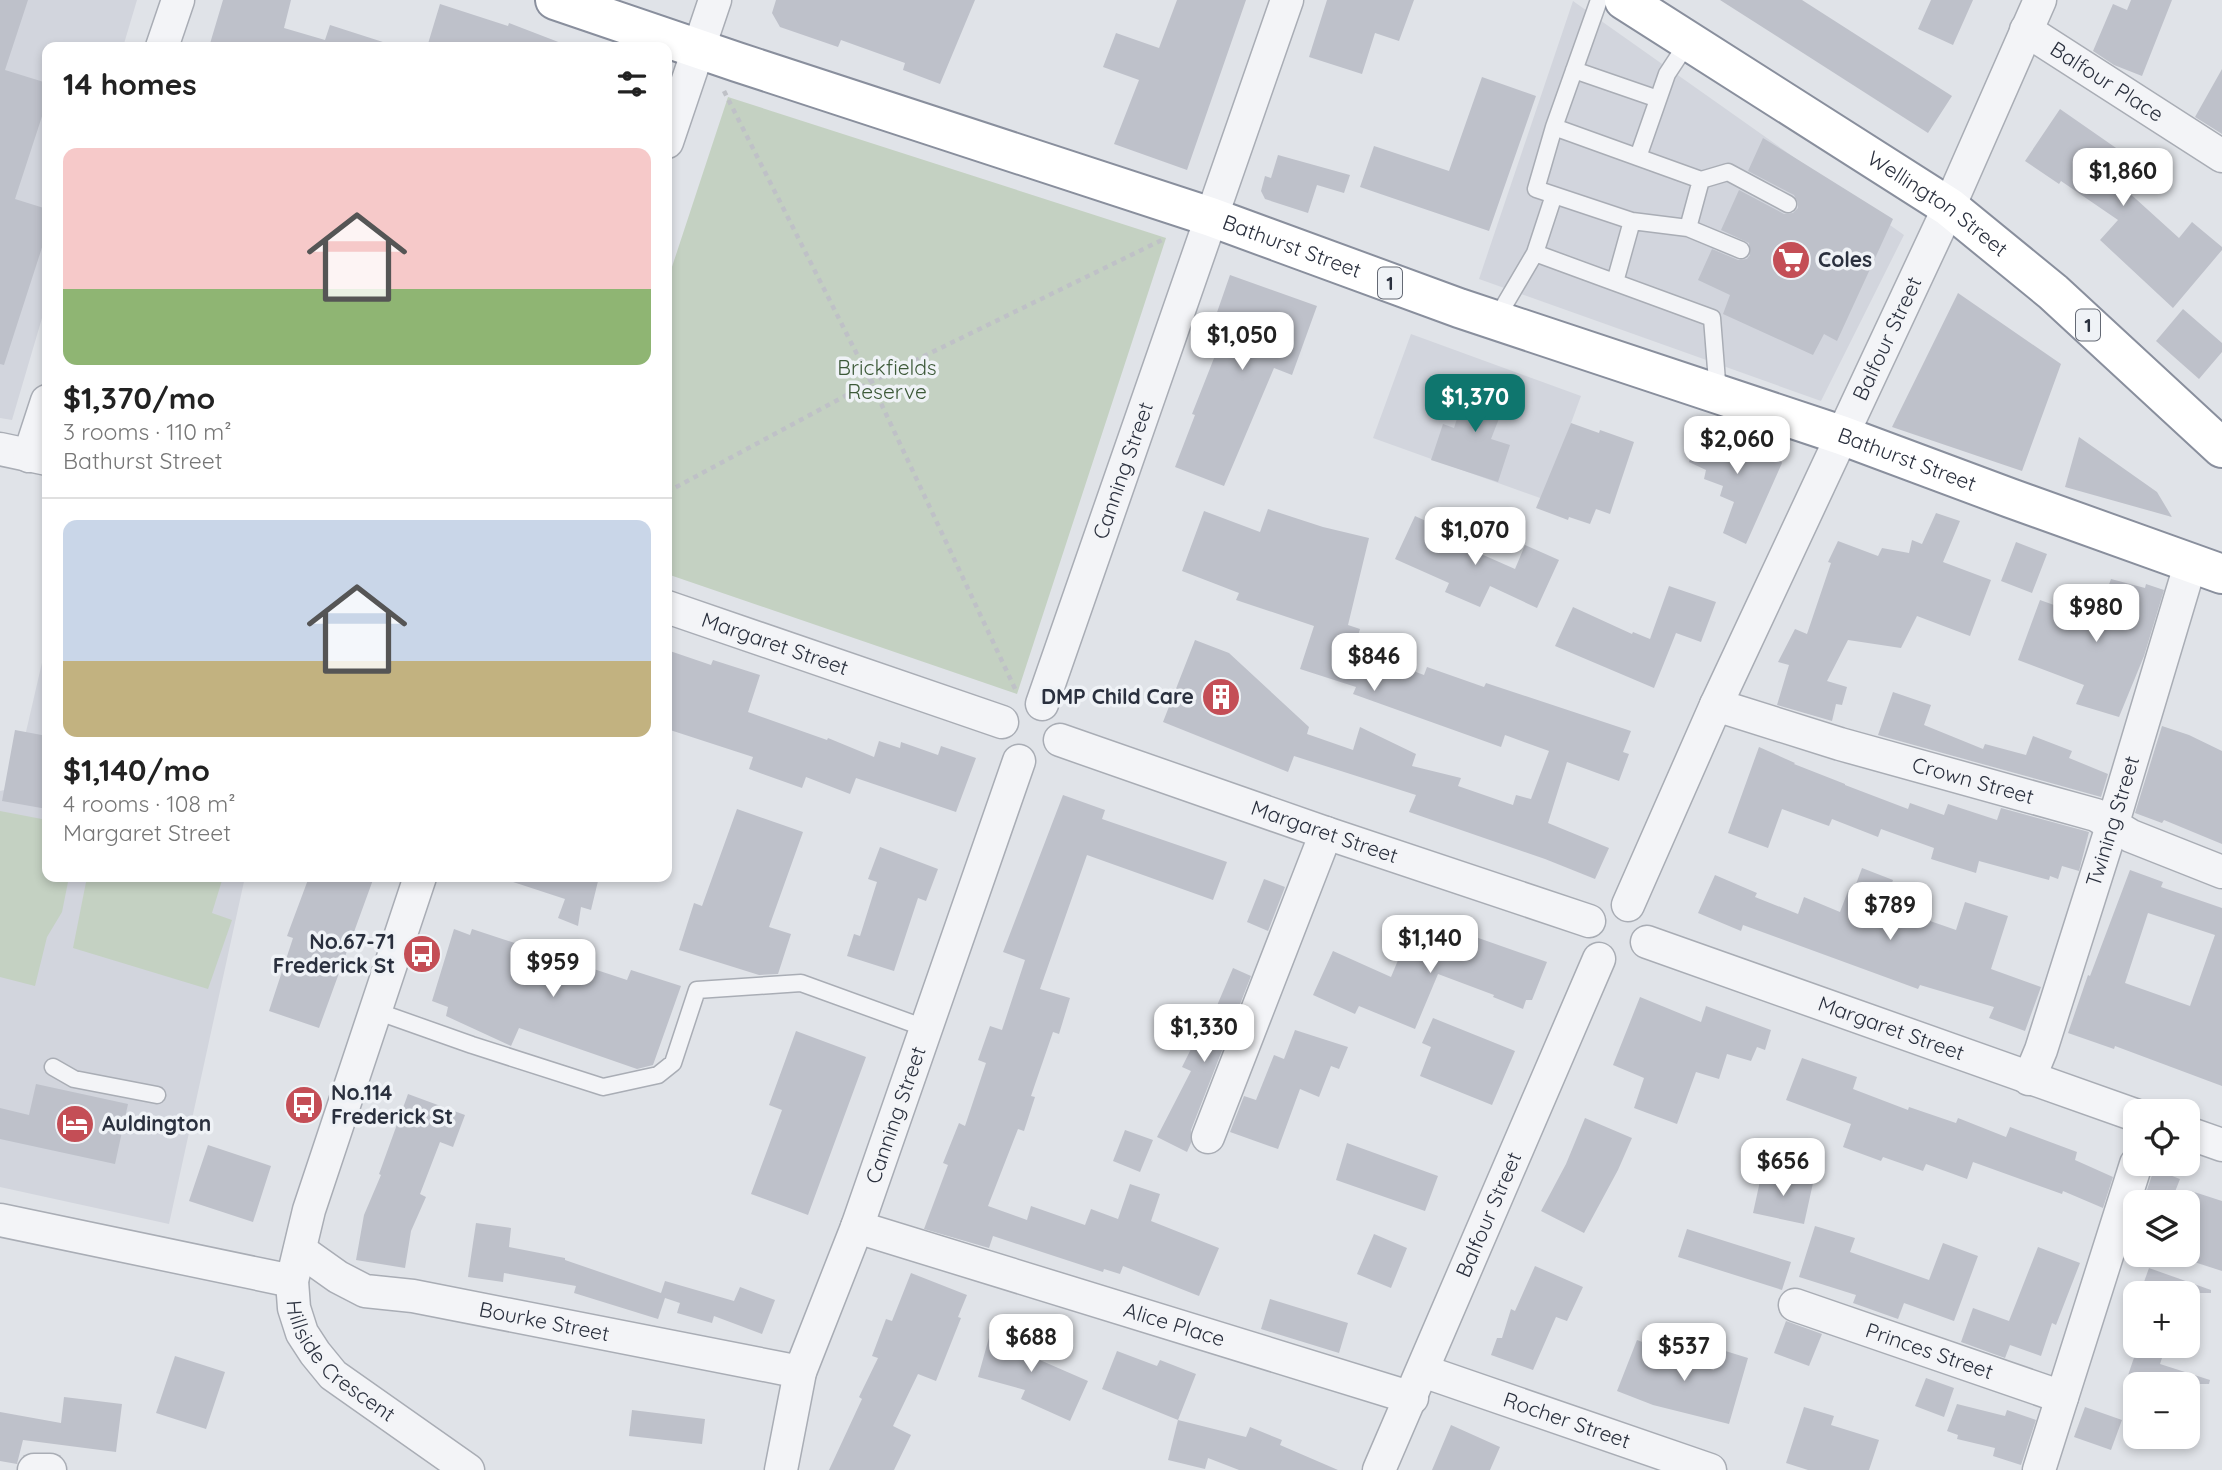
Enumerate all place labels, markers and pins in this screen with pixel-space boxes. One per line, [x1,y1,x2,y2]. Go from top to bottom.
pin: $1,860 [2066,148,2180,208]
supermarket icon: Coles [1770,239,1812,281]
place label: Coles [1818,246,1872,272]
pin: $1,050 [1185,312,1299,372]
pin: $1,370 [1418,374,1532,434]
pin: $2,060 [1680,416,1794,476]
pin: $1,070 [1418,508,1532,567]
pin: $980 [2055,584,2137,644]
pin: $846 [1333,634,1415,693]
building icon: DMP Child Care [1200,676,1242,718]
place label: DMP Child Care [1041,683,1194,709]
pin: $789 [1849,883,1931,942]
pin: $1,140 [1373,916,1487,975]
place label: No.67-71 Frederick St [273,928,395,978]
bus stop icon: No.67-71 Frederick St [401,933,443,975]
pin: $959 [512,940,594,999]
pin: $1,330 [1147,1004,1261,1064]
place label: No.114 Frederick St [331,1079,453,1129]
bus stop icon: No.114 Frederick St [283,1084,325,1126]
hotel icon: Auldington [54,1103,96,1145]
place label: Auldington [102,1110,211,1136]
pin: $656 [1742,1138,1824,1198]
pin: $688 [990,1314,1072,1374]
pin: $537 [1643,1324,1725,1383]

